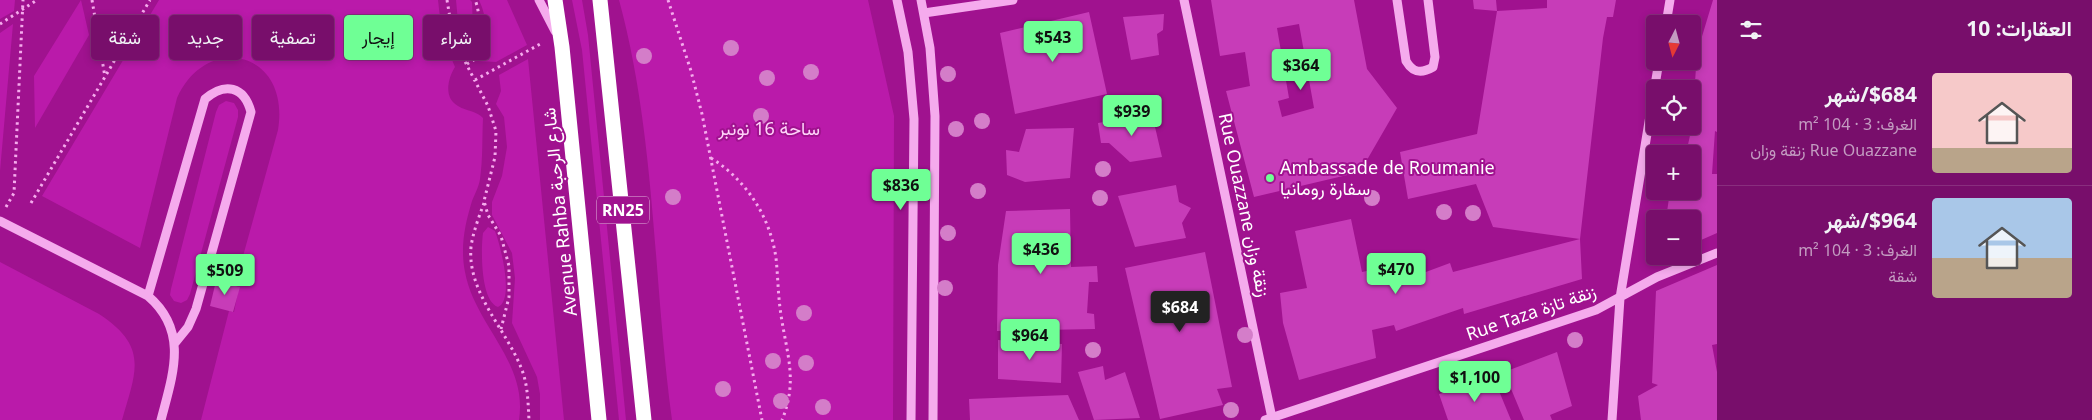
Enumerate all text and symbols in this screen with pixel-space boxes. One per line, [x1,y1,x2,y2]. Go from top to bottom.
text: العقارات: 10 [1966,14,2072,42]
chip: شقة [91,15,159,60]
chip: جديد [169,15,242,60]
chip: تصفية [252,15,334,60]
chip: إيجار [344,15,413,60]
chip: شراء [423,15,490,60]
north arrow [1646,15,1701,70]
map controls [1646,15,1701,265]
icon: filters [1737,16,1765,44]
pin: $543 [1023,20,1083,63]
text: $543 [1035,26,1071,48]
pin: $364 [1271,48,1331,91]
text: $364 [1283,54,1319,76]
button: locate [1646,80,1701,135]
text: $684/شهر [1825,80,1917,108]
icon: home [1972,93,2032,153]
pin: $939 [1102,94,1162,137]
text: $939 [1114,100,1150,122]
street label: Avenue Rahba شارع الرحبة [536,107,583,318]
street label: Rue Ouazzane زنقة وزان [1214,110,1276,299]
text: الغرف: 3 · 104 m² [1798,113,1917,135]
park label: ساحة 16 نونبر [717,116,820,140]
text: Rue Ouazzane زنقة وزان [1750,139,1917,161]
button: + [1646,145,1701,200]
place label: Ambassade de Roumanie سفارة رومانيا [1280,155,1495,200]
pin: $836 [871,168,931,211]
marker: Ambassade de Roumanie سفارة رومانيا [1264,172,1276,184]
text: $836 [883,174,919,196]
road number: RN25 [597,196,649,224]
text: $964/شهر [1825,206,1917,234]
button: − [1646,210,1701,265]
icon: home [1972,218,2032,278]
pin: $436 [1011,232,1071,275]
text: $436 [1023,238,1059,260]
text: الغرف: 3 · 104 m² [1798,239,1917,261]
pin: $470 [1366,252,1426,295]
pin: $509 [195,254,255,296]
text: $470 [1378,258,1414,280]
text: $509 [207,259,243,281]
text: شقة [1888,265,1917,287]
street label: Rue Taza زنقة تازة [1463,279,1599,346]
pin: $684 [1150,290,1210,333]
text: $684 [1162,296,1198,318]
pin: $964 [1000,318,1060,361]
text: $964 [1012,324,1048,346]
pin: $1,100 [1434,360,1516,403]
text: $1,100 [1450,366,1500,388]

